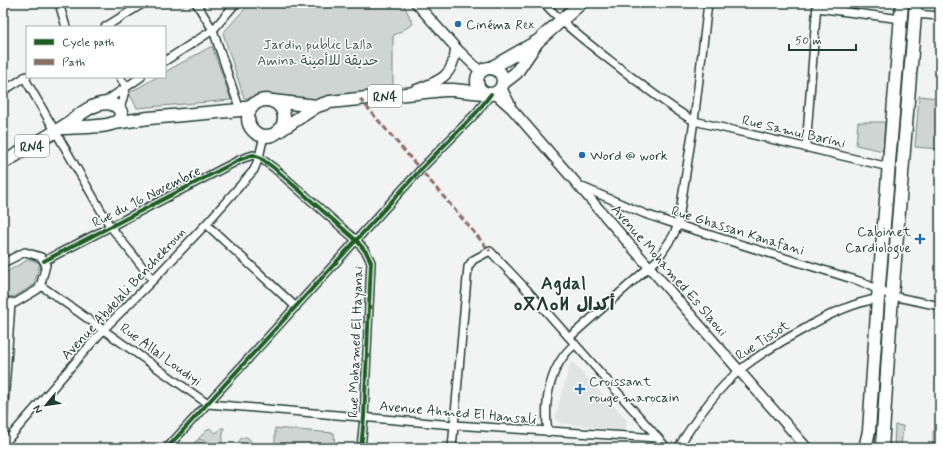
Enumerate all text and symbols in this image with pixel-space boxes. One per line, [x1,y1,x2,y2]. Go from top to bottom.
place label: Cinéma Rex [466,16,535,34]
marker: Cinéma Rex [453,19,463,29]
legend [26,26,166,78]
scale bar [789,26,856,52]
text: 50 m [795,33,822,49]
text: Cycle path [62,35,114,51]
park label: Jardin public Lalla Amina حديقة للاأمينة [257,36,379,70]
text: Path [62,55,85,71]
road number: RN4 [368,85,402,107]
street label: Rue Samul Barini [740,111,847,153]
road number: RN4 [15,135,49,157]
place label: Word @ work [590,147,668,165]
marker: Word @ work [577,150,587,160]
street label: Rue du 16 Novembre [89,162,204,232]
street label: Avenue Mohamed Es Slaoui [607,201,731,340]
street label: Rue Ghassan Kanafani [669,202,806,260]
place label: Cabinet Cardiologue [845,223,912,259]
street label: Avenue Abdelali Benchekroun [57,224,190,364]
marker: Cabinet Cardiologue [914,233,926,245]
street label: Rue Mohamed El Hayanai [344,266,368,418]
district label: Agdal ⴰⴳⴷⴰⵍ أكدال [514,272,615,317]
street label: Rue Tissot [732,316,794,365]
street label: Rue Allal Loudiyi [116,319,205,390]
place label: Croissant rouge marocain [589,373,680,407]
marker: Croissant rouge marocain [574,383,586,395]
north arrow [26,385,66,425]
street label: Avenue Ahmed El Hansali [378,397,537,429]
text: N [30,403,46,416]

